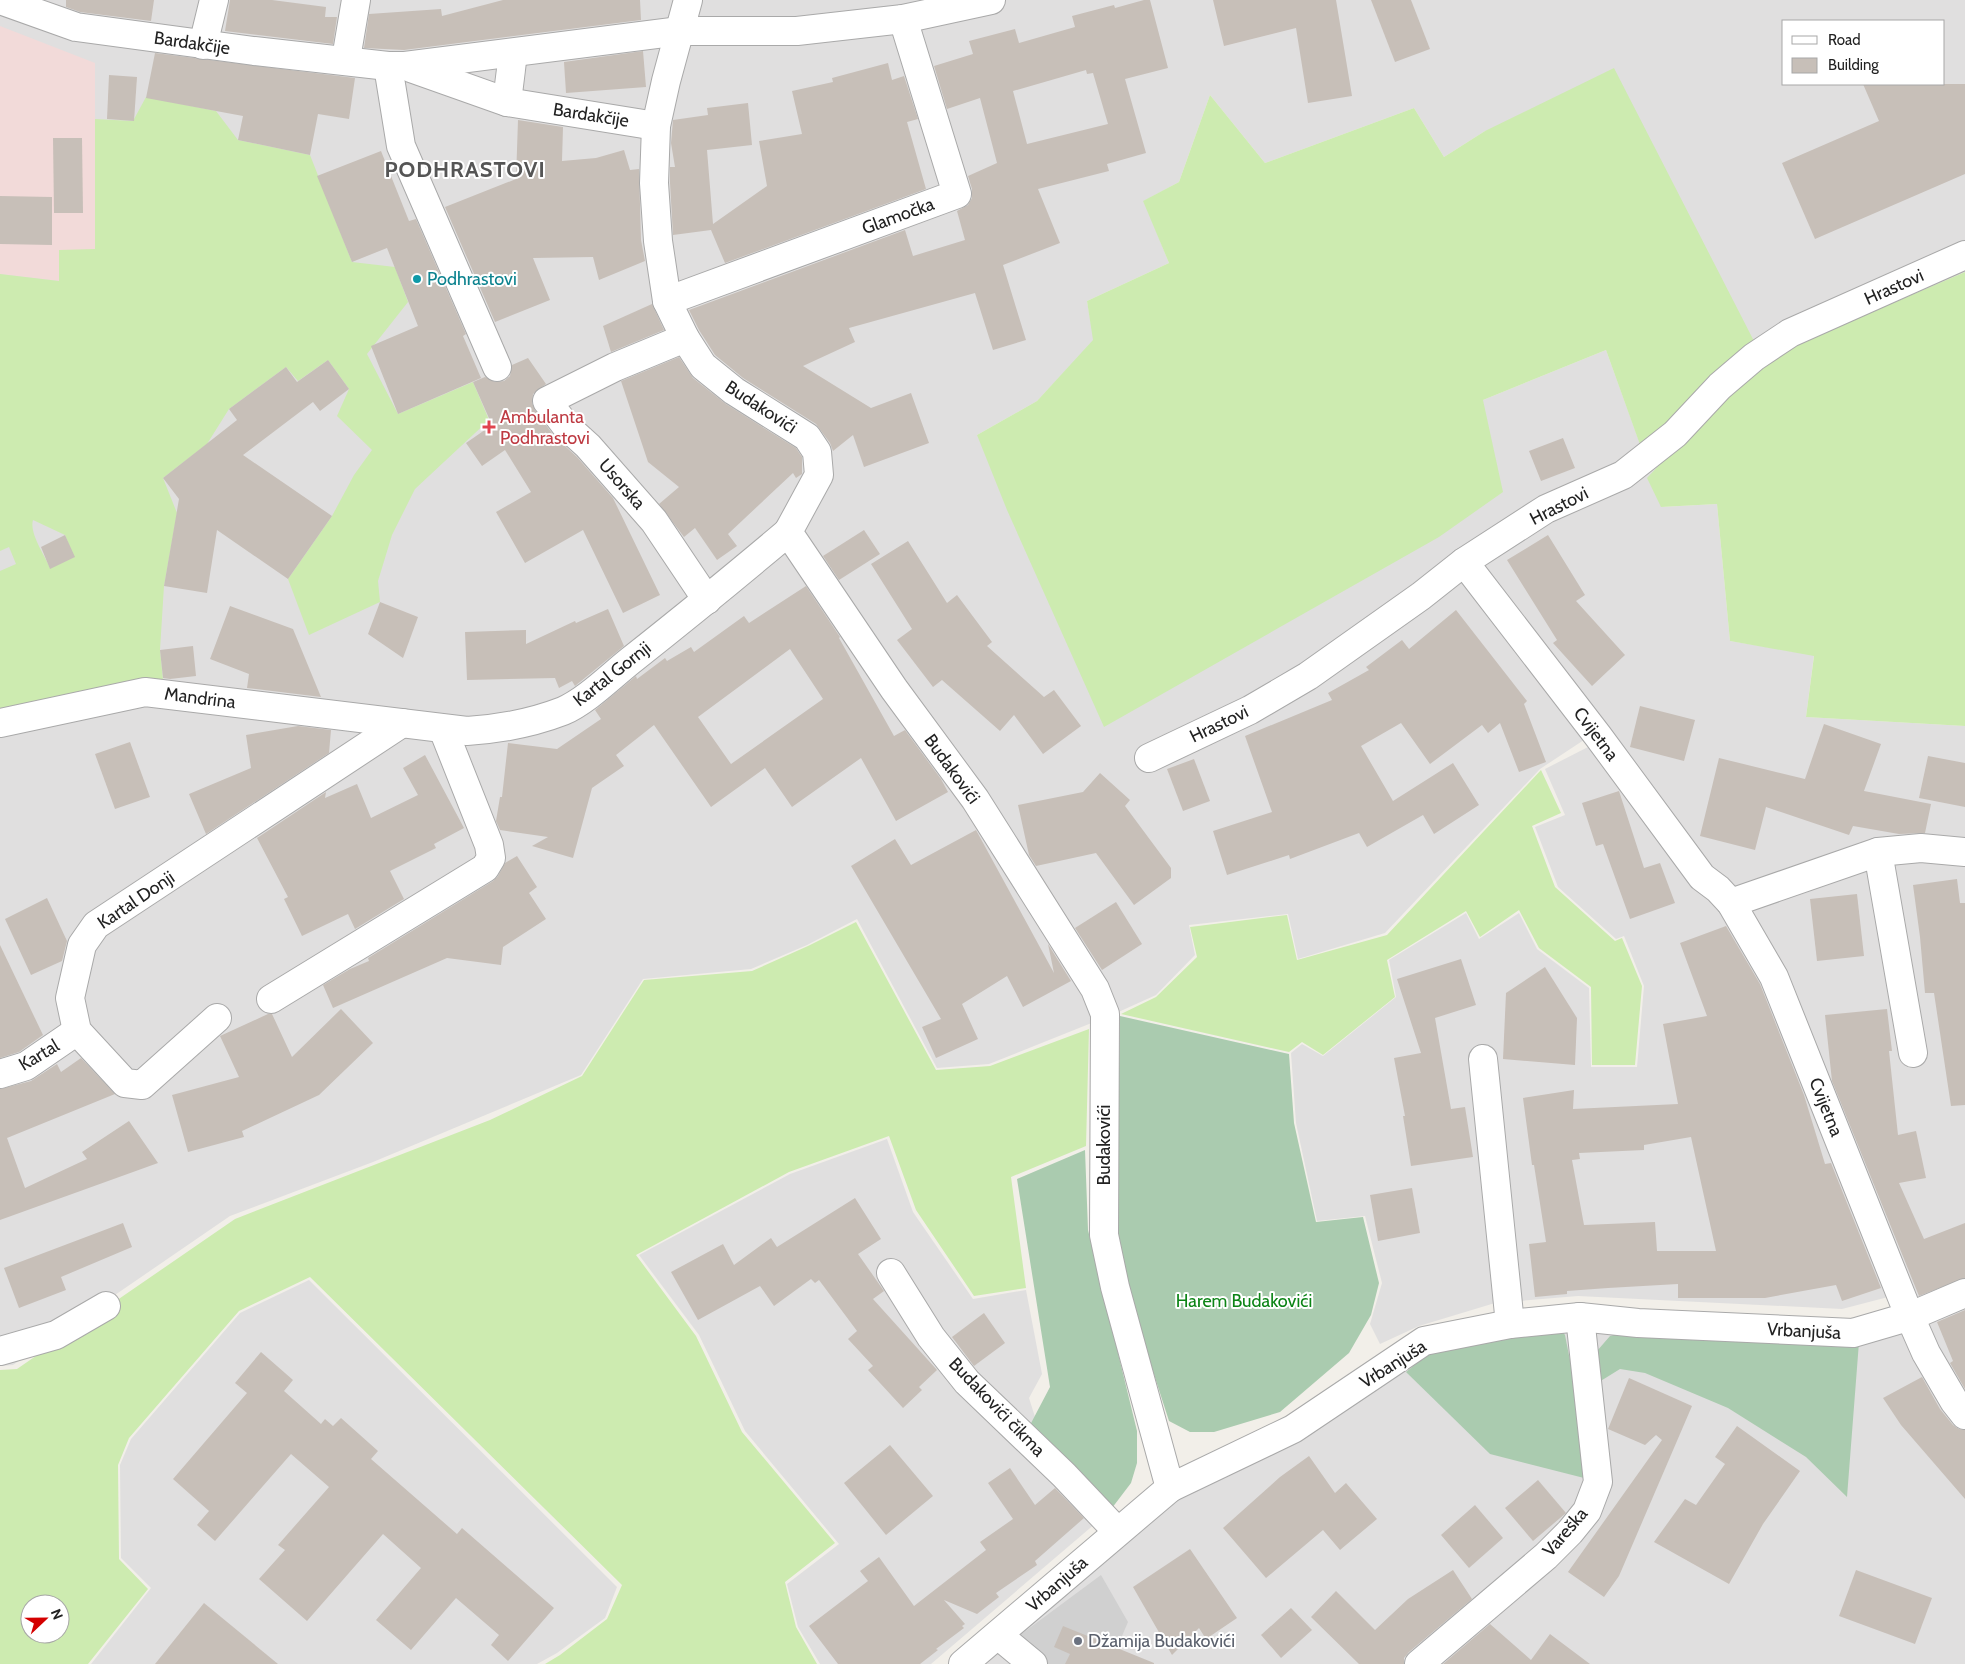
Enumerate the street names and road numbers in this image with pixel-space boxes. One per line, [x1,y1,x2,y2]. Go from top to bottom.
street label: Bardakčije [153,27,231,59]
street label: Bardakčije [551,98,631,132]
street label: Glamočka [859,193,937,239]
street label: Hrastovi [1861,264,1927,310]
street label: Budakovići [721,376,801,438]
street label: Usorska [594,454,650,514]
street label: Hrastovi [1526,482,1592,530]
street label: Kartal Gornji [569,637,655,711]
street label: Mandrina [163,683,237,713]
street label: Hrastovi [1186,700,1252,748]
street label: Cvijetna [1569,703,1623,765]
street label: Budakovići [919,730,985,808]
street label: Kartal Donji [93,866,179,934]
street label: Kartal [15,1034,64,1076]
street label: Cvijetna [1804,1074,1848,1140]
street label: Budakovići [1093,1105,1115,1185]
street label: Vrbanjuša [1766,1318,1842,1344]
street label: Vrbanjuša [1356,1335,1431,1393]
street label: Budakovići čikma [944,1353,1050,1461]
street label: Vareška [1538,1503,1592,1561]
street label: Vrbanjuša [1022,1551,1092,1617]

